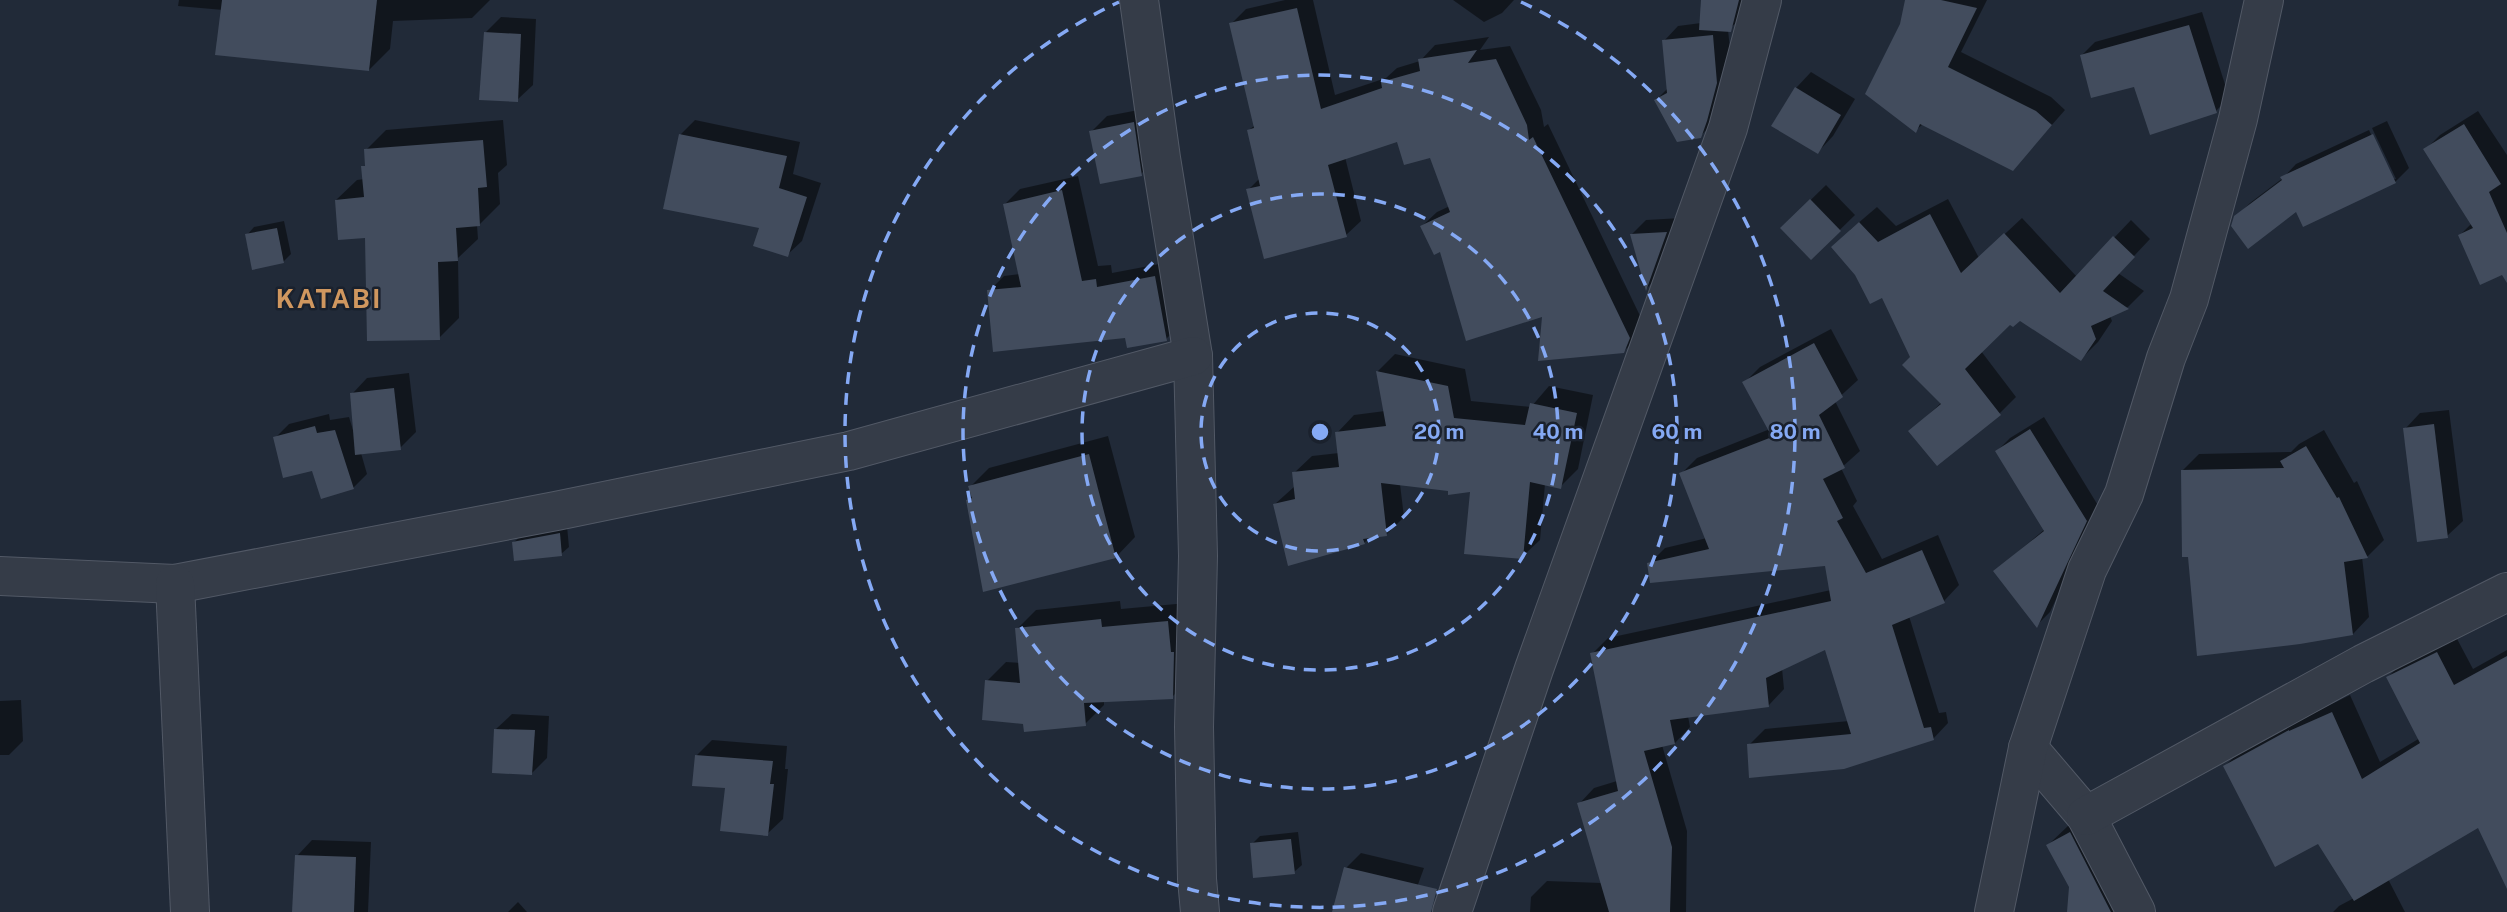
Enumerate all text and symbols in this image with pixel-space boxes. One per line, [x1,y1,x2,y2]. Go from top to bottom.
district label: KATABI [276,283,382,314]
text: 20 m [1414,419,1464,444]
text: 40 m [1533,419,1583,444]
text: 60 m [1652,419,1702,444]
text: 80 m [1769,419,1821,444]
centre of rings [1308,420,1332,444]

